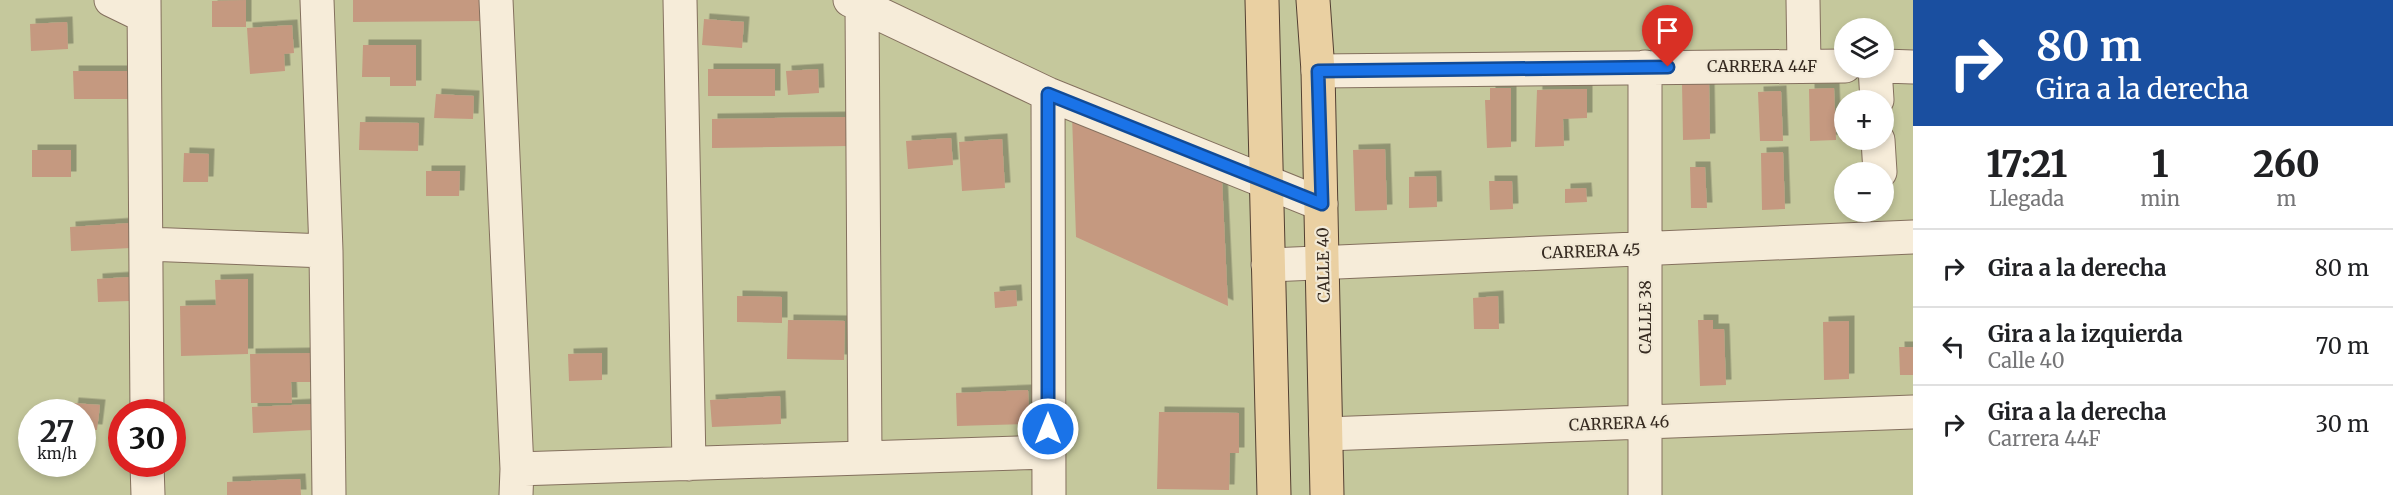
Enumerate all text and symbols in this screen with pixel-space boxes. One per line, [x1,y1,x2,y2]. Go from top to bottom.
pin [1642,5,1693,67]
icon: arrive [1651,14,1684,47]
map controls [1834,18,1894,222]
button: layers [1834,18,1894,78]
text: 80 m [2036,20,2142,72]
icon: right [1937,24,2015,102]
street label: CARRERA 44F [1707,56,1817,76]
text: Gira a la derecha [2036,72,2249,106]
button: + [1834,90,1894,150]
text: 17:21 [1986,142,2067,187]
text: 1 [2152,142,2169,187]
text: 260 [2253,142,2320,187]
button: − [1834,162,1894,222]
text: Llegada [1989,186,2064,211]
text: min [2140,186,2180,211]
text: m [2277,186,2296,211]
street label: CALLE 40 [1312,227,1334,303]
street label: CARRERA 45 [1541,239,1641,263]
icon: right [1937,252,1970,285]
text: Gira a la derecha [1988,254,2166,282]
text: 80 m [2315,254,2369,282]
street label: CALLE 38 [1635,280,1655,354]
text: Gira a la izquierda [1988,320,2183,348]
icon: left [1937,330,1970,363]
text: 70 m [2316,332,2369,360]
text: Calle 40 [1988,348,2065,373]
position arrow [1016,397,1080,461]
text: Gira a la derecha [1988,398,2166,426]
speed limit sign: 30 [108,399,186,477]
icon: right [1937,408,1970,441]
text: 30 m [2315,410,2369,438]
street label: CARRERA 46 [1569,411,1670,435]
text: 27 [40,412,74,450]
text: Carrera 44F [1988,426,2101,451]
text: km/h [37,444,77,463]

